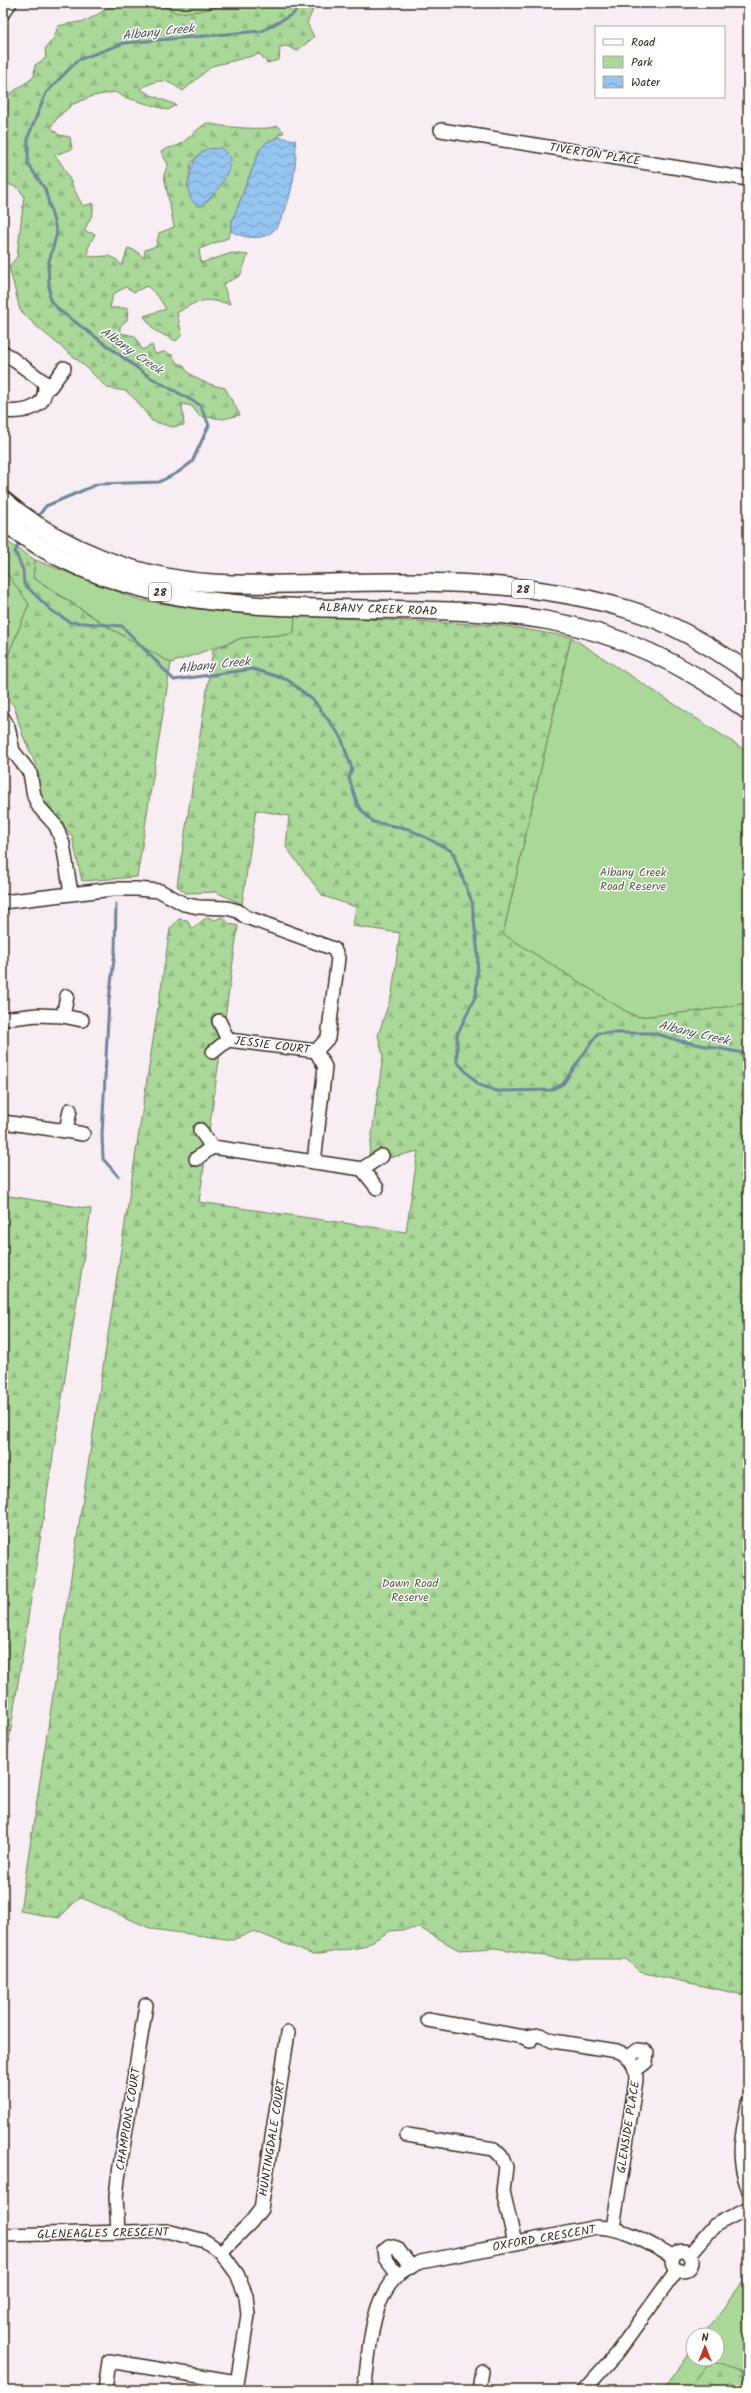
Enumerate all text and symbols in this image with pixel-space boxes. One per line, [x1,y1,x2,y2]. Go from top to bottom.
water label: Albany Creek [121,18,197,47]
legend [595,26,725,98]
text: Road [631,33,656,52]
text: Park [631,53,653,72]
text: Water [631,73,661,92]
street label: TIVERTON PLACE [548,138,643,171]
water label: Albany Creek [96,322,168,382]
road number: 28 [512,580,534,598]
road number: 28 [149,583,171,601]
street label: ALBANY CREEK ROAD [319,598,438,621]
water label: Albany Creek [177,651,253,680]
park label: Albany Creek Road Reserve [600,863,667,896]
water label: Albany Creek [656,1015,733,1052]
street label: JESSIE COURT [233,1031,312,1060]
park label: Dawn Road Reserve [382,1574,439,1607]
street label: CHAMPIONS COURT [111,2065,146,2172]
street label: HUNTINGDALE COURT [254,2077,291,2198]
street label: GLENSIDE PLACE [612,2079,645,2175]
street label: OXFORD CRESCENT [491,2220,599,2257]
street label: GLENEAGLES CRESCENT [37,2223,171,2244]
north arrow [685,2327,725,2367]
text: N [702,2329,709,2347]

